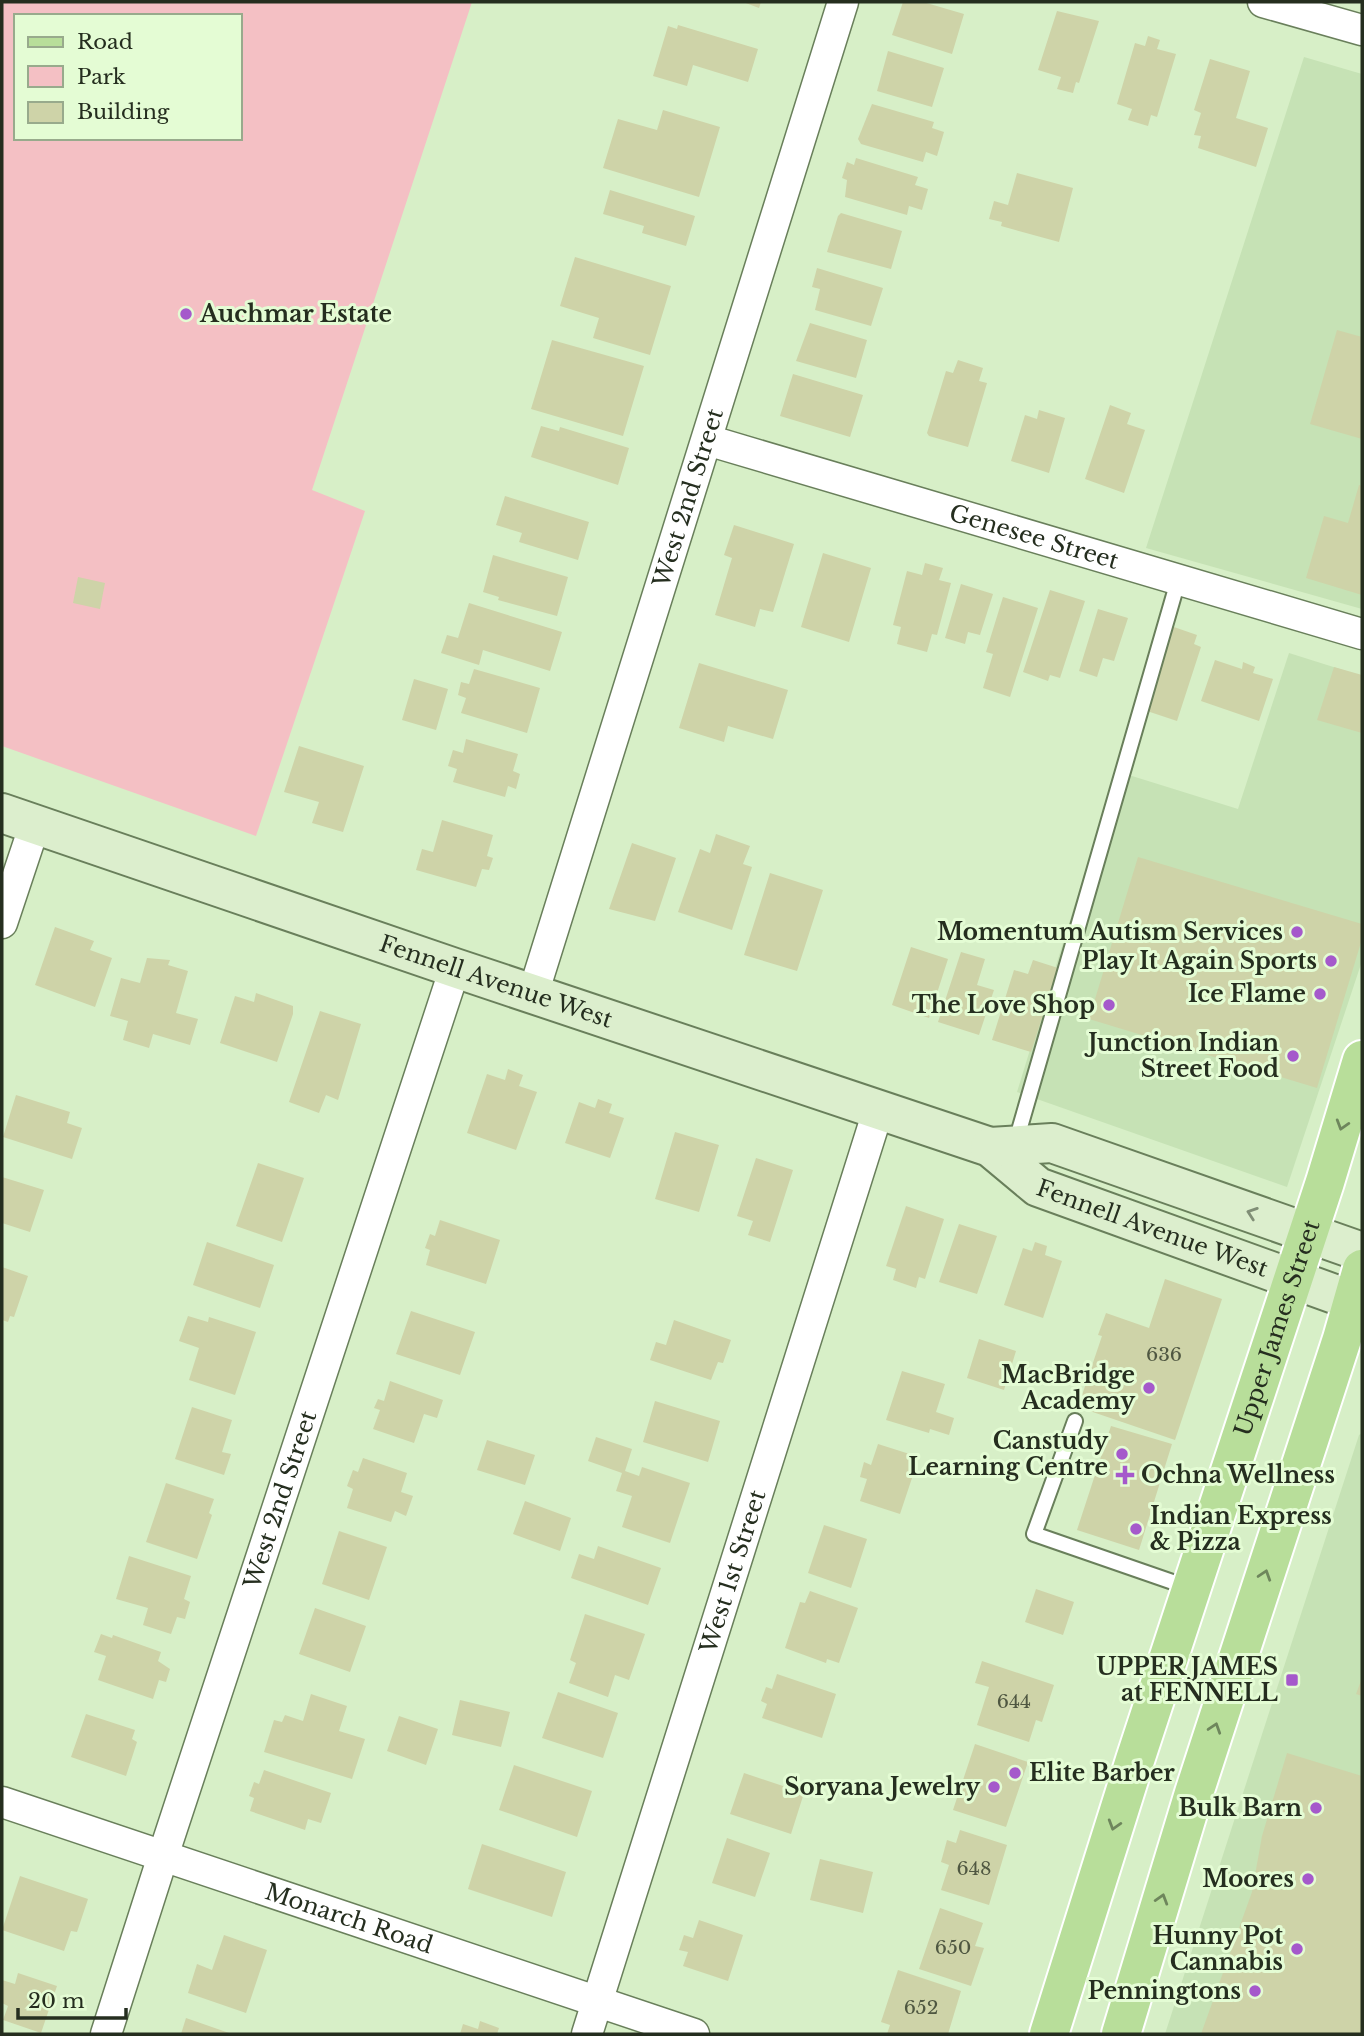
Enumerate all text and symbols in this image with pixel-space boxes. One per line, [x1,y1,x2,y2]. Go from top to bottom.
legend [14,14,242,140]
text: Road [77,29,133,55]
text: Park [77,64,126,90]
text: Building [77,99,170,125]
place label: Auchmar Estate [199,300,392,328]
marker: Auchmar Estate [178,306,194,322]
street label: West 2nd Street [647,405,729,591]
street label: Genesee Street [946,499,1122,575]
place label: Momentum Autism Services [937,918,1283,946]
marker: Momentum Autism Services [1289,924,1305,940]
street label: Fennell Avenue West [376,929,616,1034]
place label: Play It Again Sports [1082,947,1317,975]
marker: Play It Again Sports [1323,953,1339,969]
place label: Ice Flame [1188,980,1306,1008]
marker: Ice Flame [1312,986,1328,1002]
place label: The Love Shop [912,991,1095,1019]
marker: The Love Shop [1101,997,1117,1013]
place label: Junction Indian Street Food [1084,1029,1279,1083]
marker: Junction Indian Street Food [1285,1048,1301,1064]
one-way arrow [1336,1119,1351,1131]
street label: Fennell Avenue West [1033,1174,1272,1283]
one-way arrow [1247,1208,1259,1222]
street label: Upper James Street [1228,1216,1326,1440]
house number: 636 [1146,1343,1182,1366]
place label: MacBridge Academy [1001,1361,1136,1415]
marker: MacBridge Academy [1141,1380,1157,1396]
street label: West 2nd Street [238,1407,323,1593]
place label: Canstudy Learning Centre [908,1427,1109,1481]
marker: Canstudy Learning Centre [1114,1446,1130,1462]
place label: Ochna Wellness [1141,1461,1335,1489]
marker: Ochna Wellness [1115,1465,1135,1485]
street label: West 1st Street [694,1486,772,1657]
place label: Indian Express & Pizza [1150,1502,1332,1556]
marker: Indian Express & Pizza [1128,1521,1144,1537]
one-way arrow [1257,1569,1272,1581]
place label: UPPER JAMES at FENNELL [1096,1653,1279,1707]
marker: UPPER JAMES at FENNELL [1284,1672,1300,1688]
house number: 644 [997,1690,1031,1713]
one-way arrow [1207,1723,1221,1735]
place label: Elite Barber [1029,1759,1175,1787]
marker: Elite Barber [1007,1765,1023,1781]
place label: Soryana Jewelry [784,1773,981,1801]
marker: Soryana Jewelry [986,1779,1002,1795]
place label: Bulk Barn [1179,1794,1302,1822]
marker: Bulk Barn [1308,1800,1324,1816]
one-way arrow [1108,1819,1123,1831]
house number: 648 [957,1857,991,1880]
place label: Moores [1202,1865,1294,1893]
marker: Moores [1300,1871,1316,1887]
street label: Monarch Road [262,1877,436,1959]
one-way arrow [1154,1893,1168,1905]
place label: Hunny Pot Cannabis [1152,1922,1283,1976]
house number: 650 [935,1936,971,1959]
marker: Hunny Pot Cannabis [1289,1941,1305,1957]
scale bar [18,1976,126,2020]
place label: Penningtons [1088,1977,1241,2005]
marker: Penningtons [1247,1983,1263,1999]
text: 20 m [28,1988,85,2014]
house number: 652 [904,1996,938,2019]

